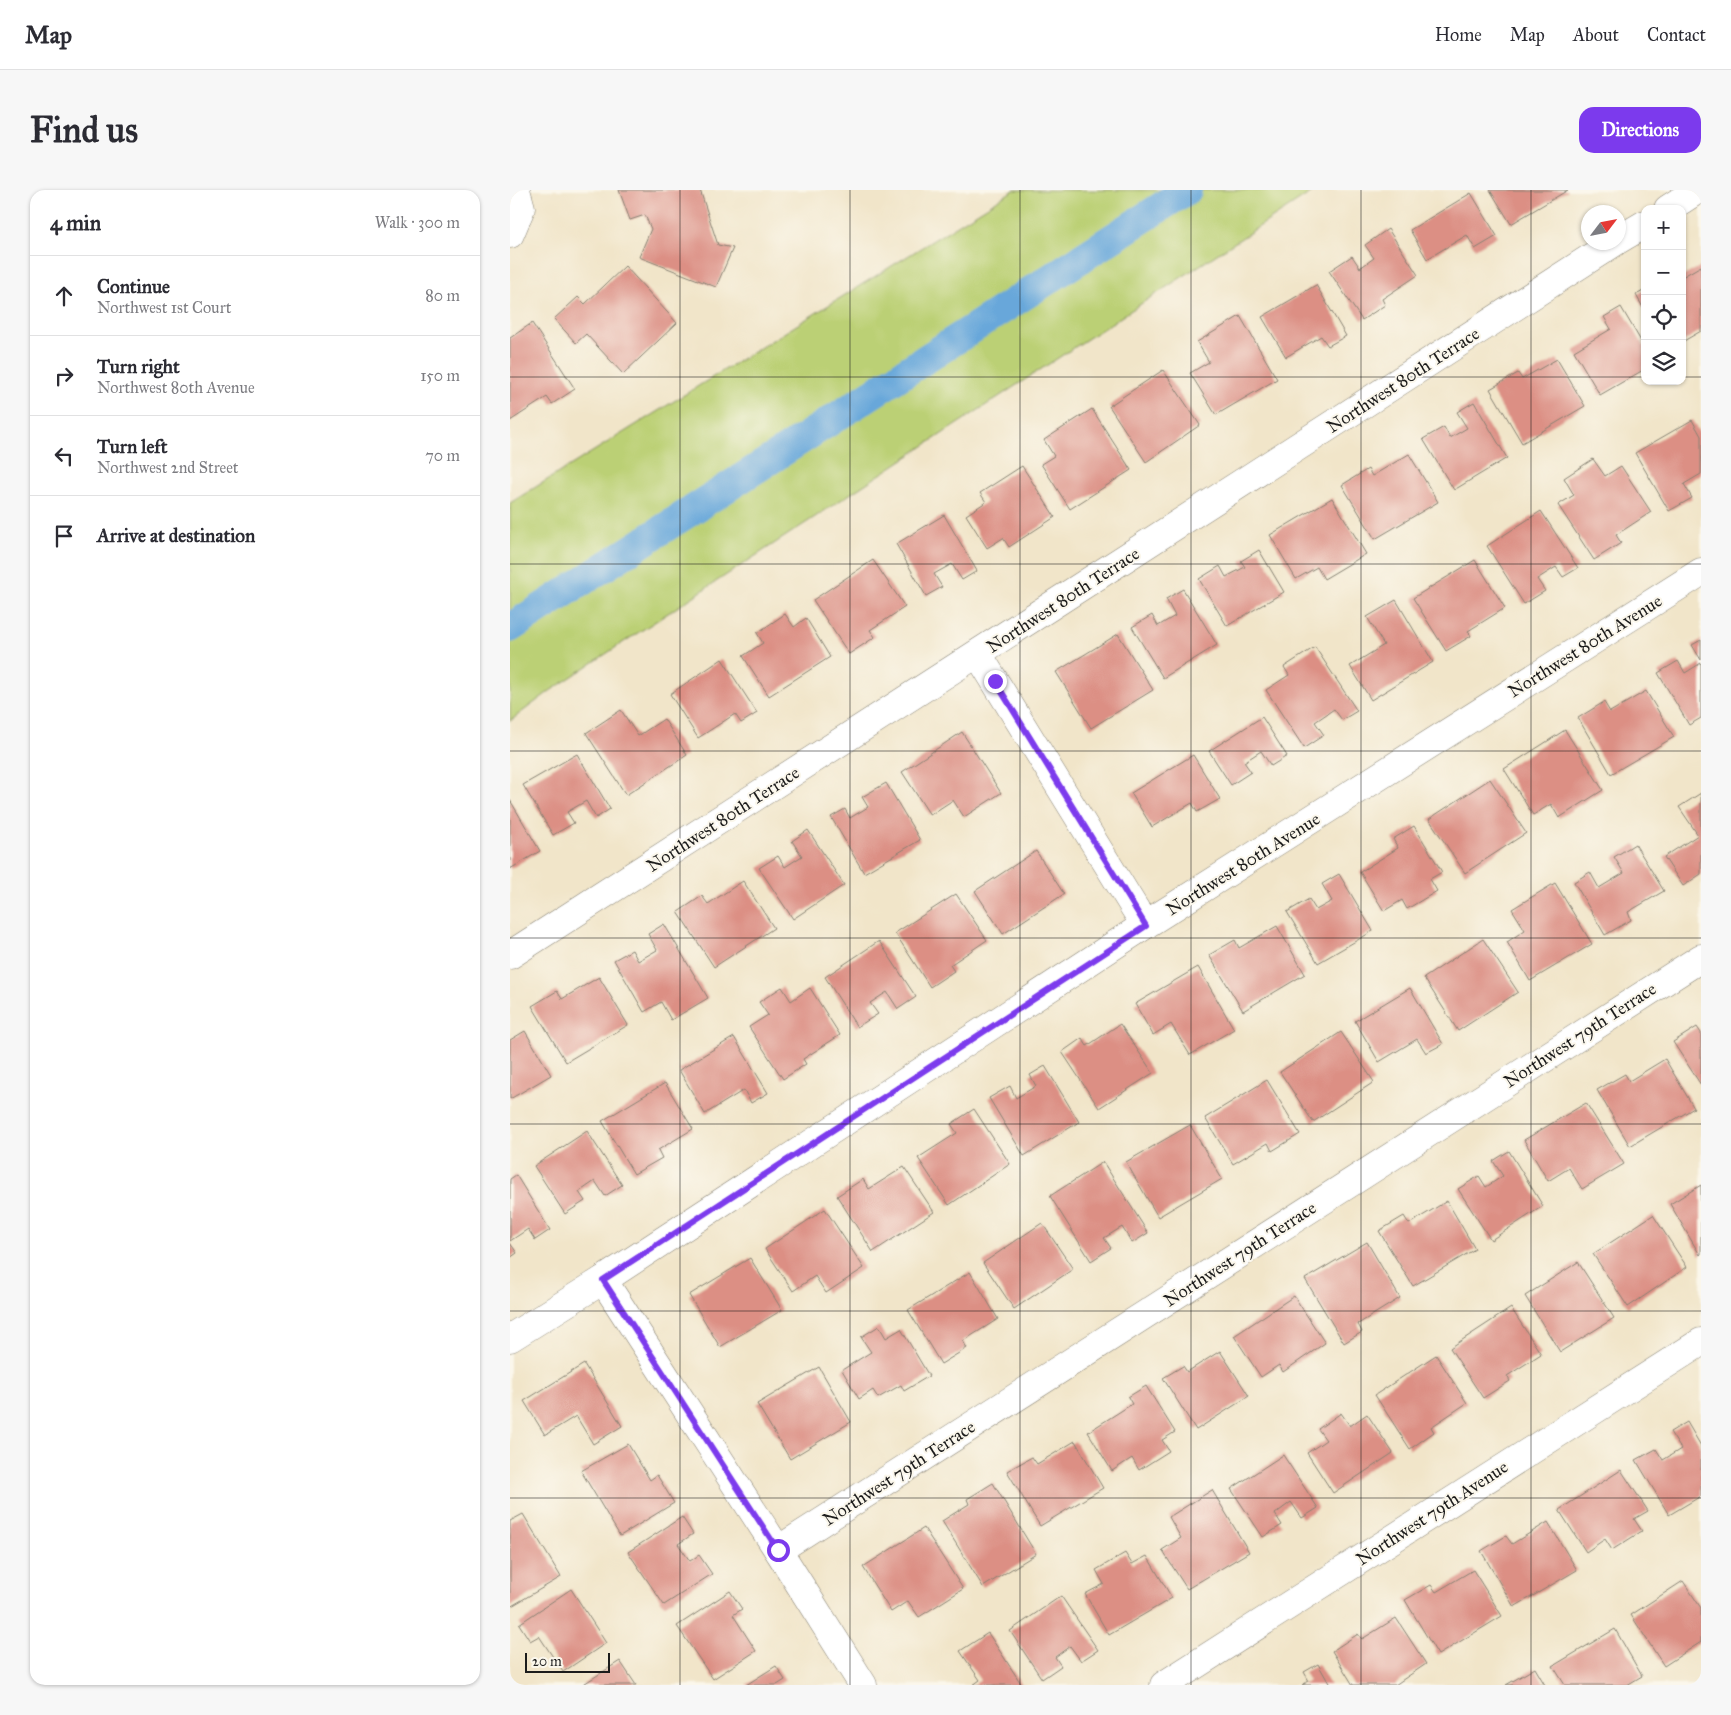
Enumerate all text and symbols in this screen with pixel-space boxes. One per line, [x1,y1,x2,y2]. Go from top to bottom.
text: Map [25,20,72,50]
text: Home [1435,24,1482,46]
text: Map [1510,24,1545,46]
text: About [1573,24,1619,46]
text: Contact [1647,24,1706,46]
button: Directions [1579,107,1701,153]
text: Find us [30,109,138,152]
north arrow [1581,205,1626,250]
map controls [1641,205,1686,385]
button: + [1641,205,1686,250]
text: 4 min [50,210,101,236]
text: Walk · 300 m [375,213,460,232]
button: − [1641,250,1686,295]
text: Continue [97,275,170,298]
icon: ahead [50,282,78,310]
text: 80 m [425,286,460,305]
button: locate [1641,295,1686,340]
text: Northwest 1st Court [97,298,231,317]
street label: Northwest 80th Terrace [1322,322,1484,438]
button: layers [1641,340,1686,385]
text: Turn right [97,355,180,378]
icon: right [50,362,78,390]
text: 150 m [420,366,460,385]
text: Northwest 80th Avenue [97,378,255,397]
text: Turn left [97,435,167,458]
icon: left [50,442,78,470]
text: 70 m [425,446,460,465]
text: Northwest 2nd Street [97,458,239,477]
icon: arrive [50,522,78,550]
text: Arrive at destination [97,524,255,547]
street label: Northwest 80th Terrace [982,542,1144,658]
street label: Northwest 80th Avenue [1504,590,1666,702]
route end [984,670,1007,693]
street label: Northwest 80th Terrace [642,761,804,877]
street label: Northwest 80th Avenue [1162,808,1324,920]
street label: Northwest 79th Terrace [1500,978,1660,1092]
street label: Northwest 79th Terrace [1160,1197,1320,1311]
street label: Northwest 79th Terrace [819,1416,979,1530]
street label: Northwest 79th Avenue [1352,1456,1512,1570]
route start [767,1539,790,1562]
scale bar [525,1650,610,1673]
text: 20 m [532,1653,562,1670]

